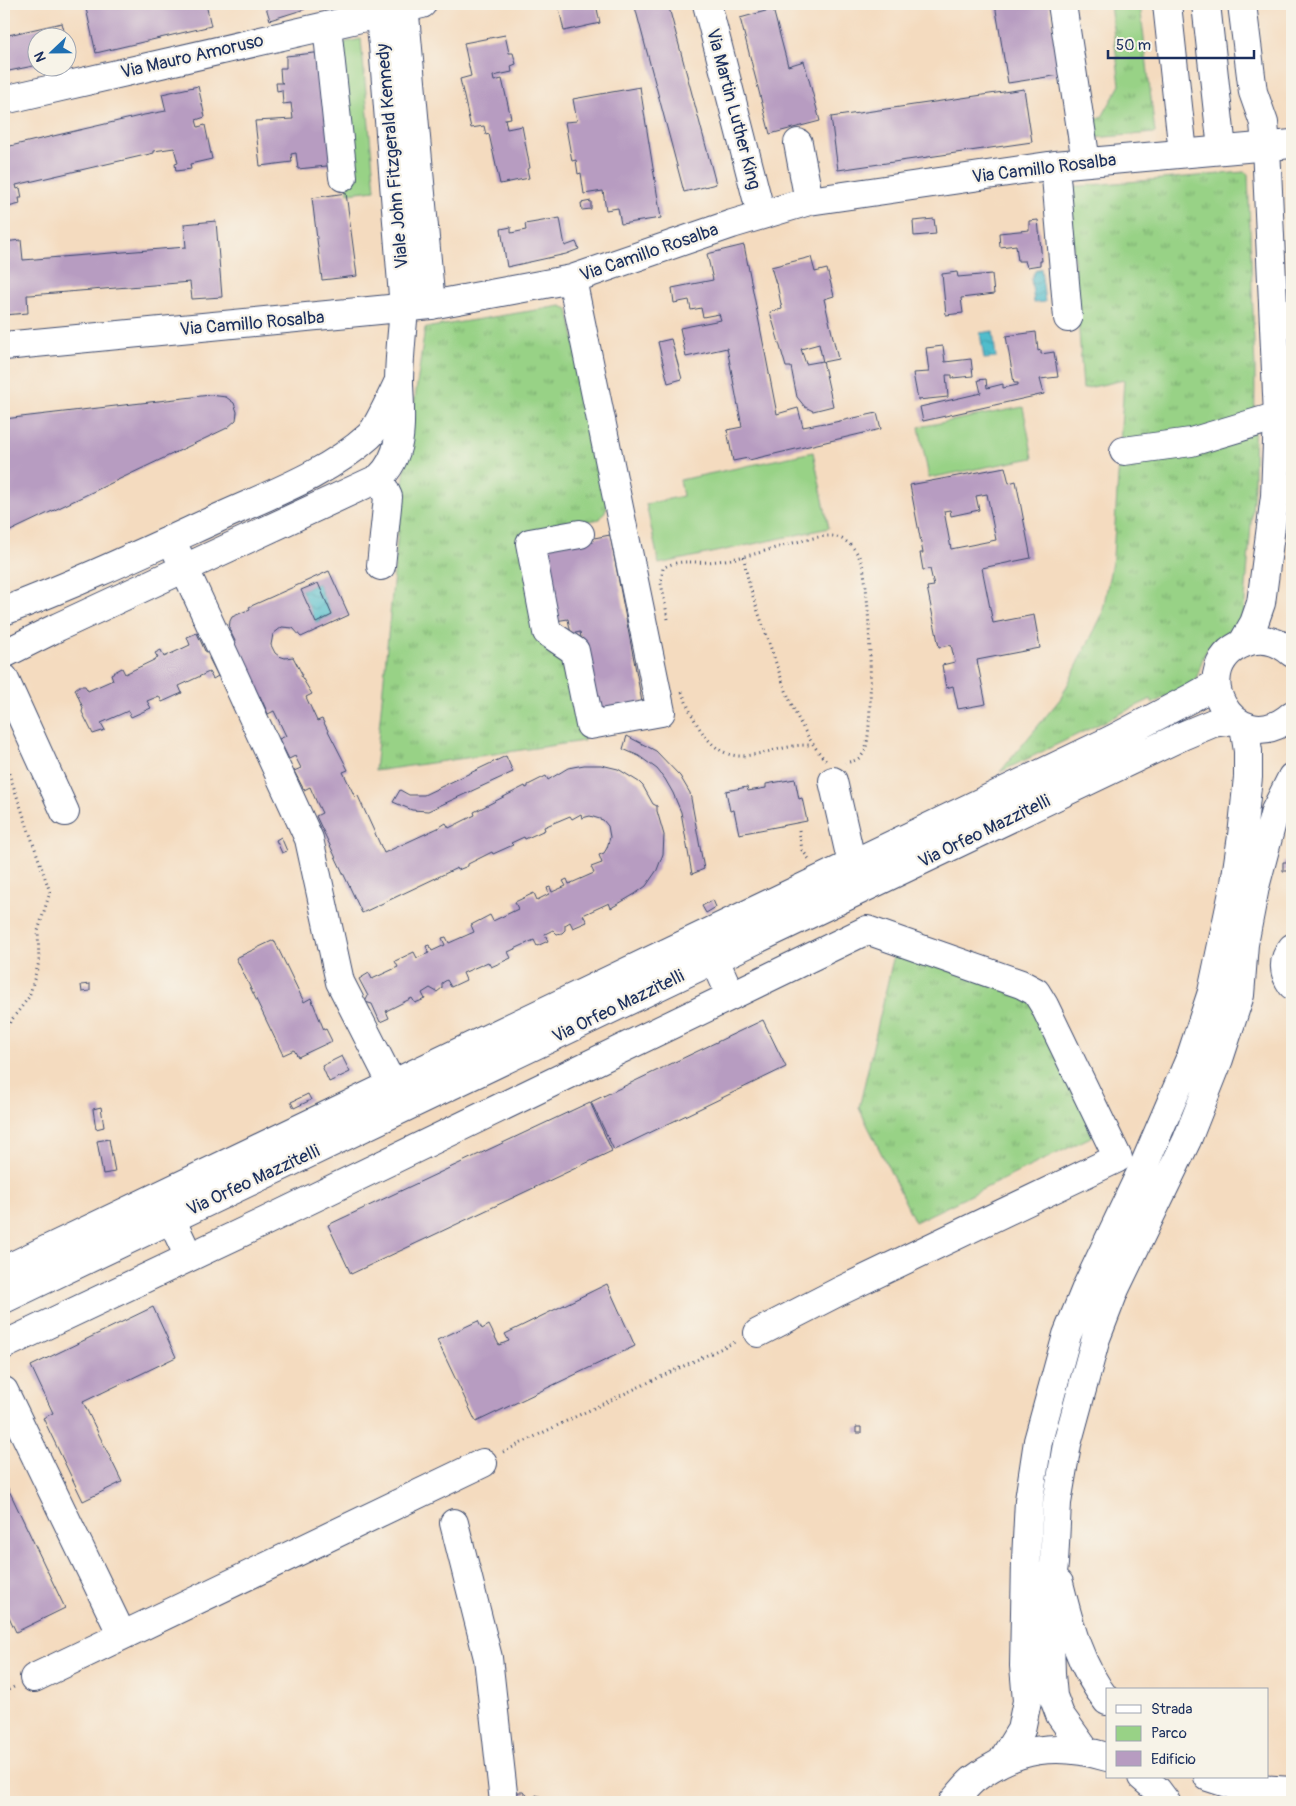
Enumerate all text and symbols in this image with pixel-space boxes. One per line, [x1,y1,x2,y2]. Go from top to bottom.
street label: Via Martin Luther King [701,26,766,192]
north arrow [28,28,78,78]
scale bar [1108,28,1255,60]
street label: Via Mauro Amoruso [118,29,266,84]
text: 50 m [1116,36,1151,55]
street label: Viale John Fitzgerald Kennedy [371,42,414,269]
text: N [31,49,50,64]
street label: Via Camillo Rosalba [971,148,1117,189]
street label: Via Camillo Rosalba [577,218,721,287]
street label: Via Camillo Rosalba [179,306,325,341]
street label: Via Orfeo Mazzitelli [914,790,1054,873]
street label: Via Orfeo Mazzitelli [548,965,688,1048]
street label: Via Orfeo Mazzitelli [183,1140,323,1221]
legend [1106,1688,1268,1778]
text: Strada [1151,1700,1192,1719]
text: Parco [1151,1724,1187,1743]
text: Edificio [1151,1750,1196,1769]

